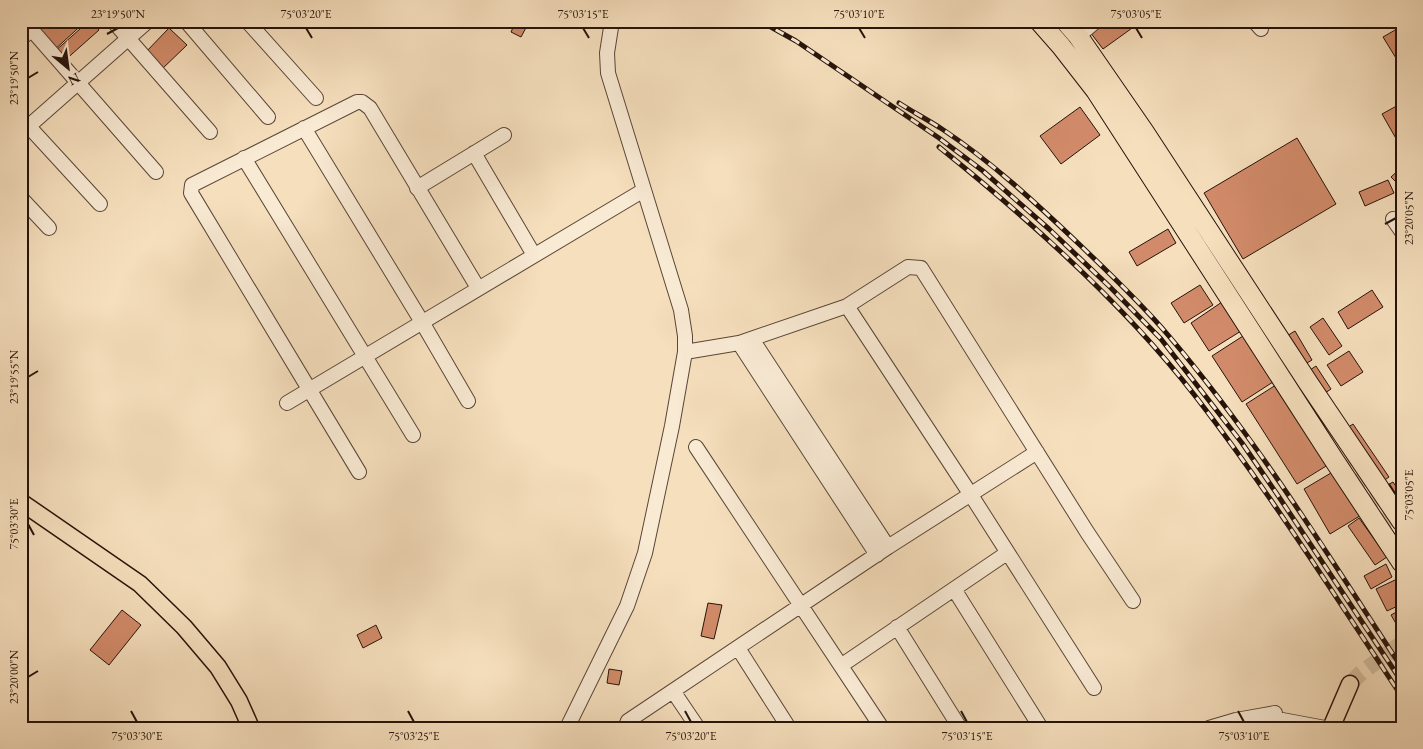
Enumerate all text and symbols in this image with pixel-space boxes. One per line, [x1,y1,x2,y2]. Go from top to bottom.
text: 23°19'50"N [91,6,145,22]
text: 75°03'20"E [280,6,332,22]
text: 75°03'15"E [557,6,609,22]
text: 75°03'10"E [833,6,885,22]
text: 75°03'05"E [1110,6,1162,22]
north arrow [42,42,92,92]
text: 23°19'50"N [6,51,22,105]
text: N [64,69,84,90]
text: 23°20'05"N [1401,191,1417,245]
text: 23°19'55"N [6,350,22,404]
text: 75°03'05"E [1401,469,1417,521]
text: 75°03'30"E [6,498,22,550]
text: 23°20'00"N [6,650,22,704]
text: 75°03'30"E [111,728,163,744]
text: 75°03'25"E [388,728,440,744]
text: 75°03'20"E [665,728,717,744]
text: 75°03'15"E [941,728,993,744]
text: 75°03'10"E [1218,728,1270,744]

